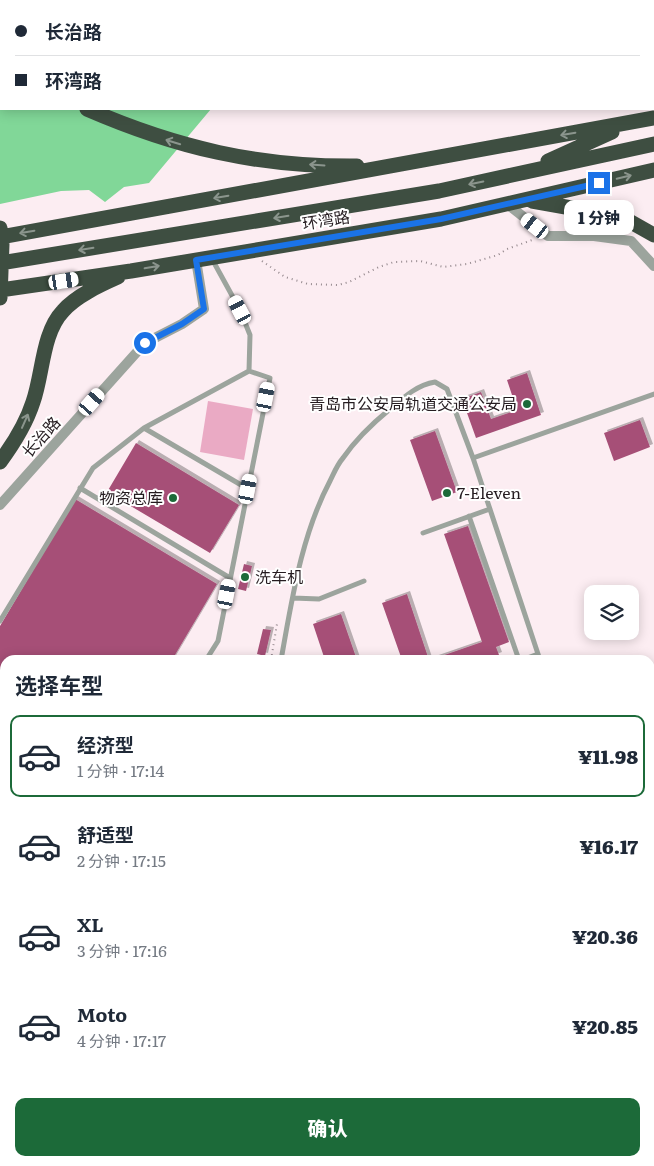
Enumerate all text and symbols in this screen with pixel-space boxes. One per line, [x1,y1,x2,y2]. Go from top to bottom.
text: 长治路 [45,17,102,45]
text: 环湾路 [45,66,102,94]
one-way arrow [561,130,577,139]
one-way arrow [166,136,182,146]
one-way arrow [309,161,325,170]
route end [588,172,610,194]
one-way arrow [616,172,632,181]
one-way arrow [468,179,484,188]
one-way arrow [214,193,230,203]
callout: 1 分钟 [564,200,634,236]
street label: 环湾路 [300,203,351,235]
text: 1 分钟 [578,205,620,229]
car [518,211,551,241]
one-way arrow [273,212,289,222]
one-way arrow [19,228,35,238]
one-way arrow [79,244,95,254]
one-way arrow [144,262,160,272]
car [48,271,79,291]
car [226,293,253,327]
route start [134,332,156,354]
car [255,381,276,413]
car [76,386,107,418]
place label: 青岛市公安局轨道交通公安局 [309,391,517,415]
marker: 青岛市公安局轨道交通公安局 [521,398,533,410]
street label: 长治路 [15,410,65,462]
one-way arrow [21,414,31,429]
car [237,473,258,505]
place label: 7-Eleven [457,480,521,504]
place label: 物资总库 [99,485,163,509]
marker: 7-Eleven [441,487,453,499]
marker: 物资总库 [167,492,179,504]
place label: 洗车机 [255,564,303,588]
marker: 洗车机 [239,571,251,583]
car [216,578,237,610]
map controls [584,585,639,640]
button: layers [584,585,639,640]
text: 选择车型 [15,668,103,701]
text: 经济型 [77,730,134,758]
icon: car [17,734,62,779]
text: ¥11.98 [578,742,638,770]
text: 1 分钟 · 17:14 [77,758,164,782]
text: 舒适型 [77,820,134,848]
icon: car [17,824,62,869]
text: ¥16.17 [579,832,638,860]
text: 2 分钟 · 17:15 [77,848,166,872]
text: XL [77,910,104,938]
icon: car [17,914,62,959]
text: ¥20.36 [572,922,638,950]
text: 3 分钟 · 17:16 [77,938,167,962]
text: Moto [77,1000,127,1028]
icon: car [17,1004,62,1049]
text: ¥20.85 [572,1012,638,1040]
text: 4 分钟 · 17:17 [77,1028,166,1052]
button: 确认 [15,1098,640,1156]

